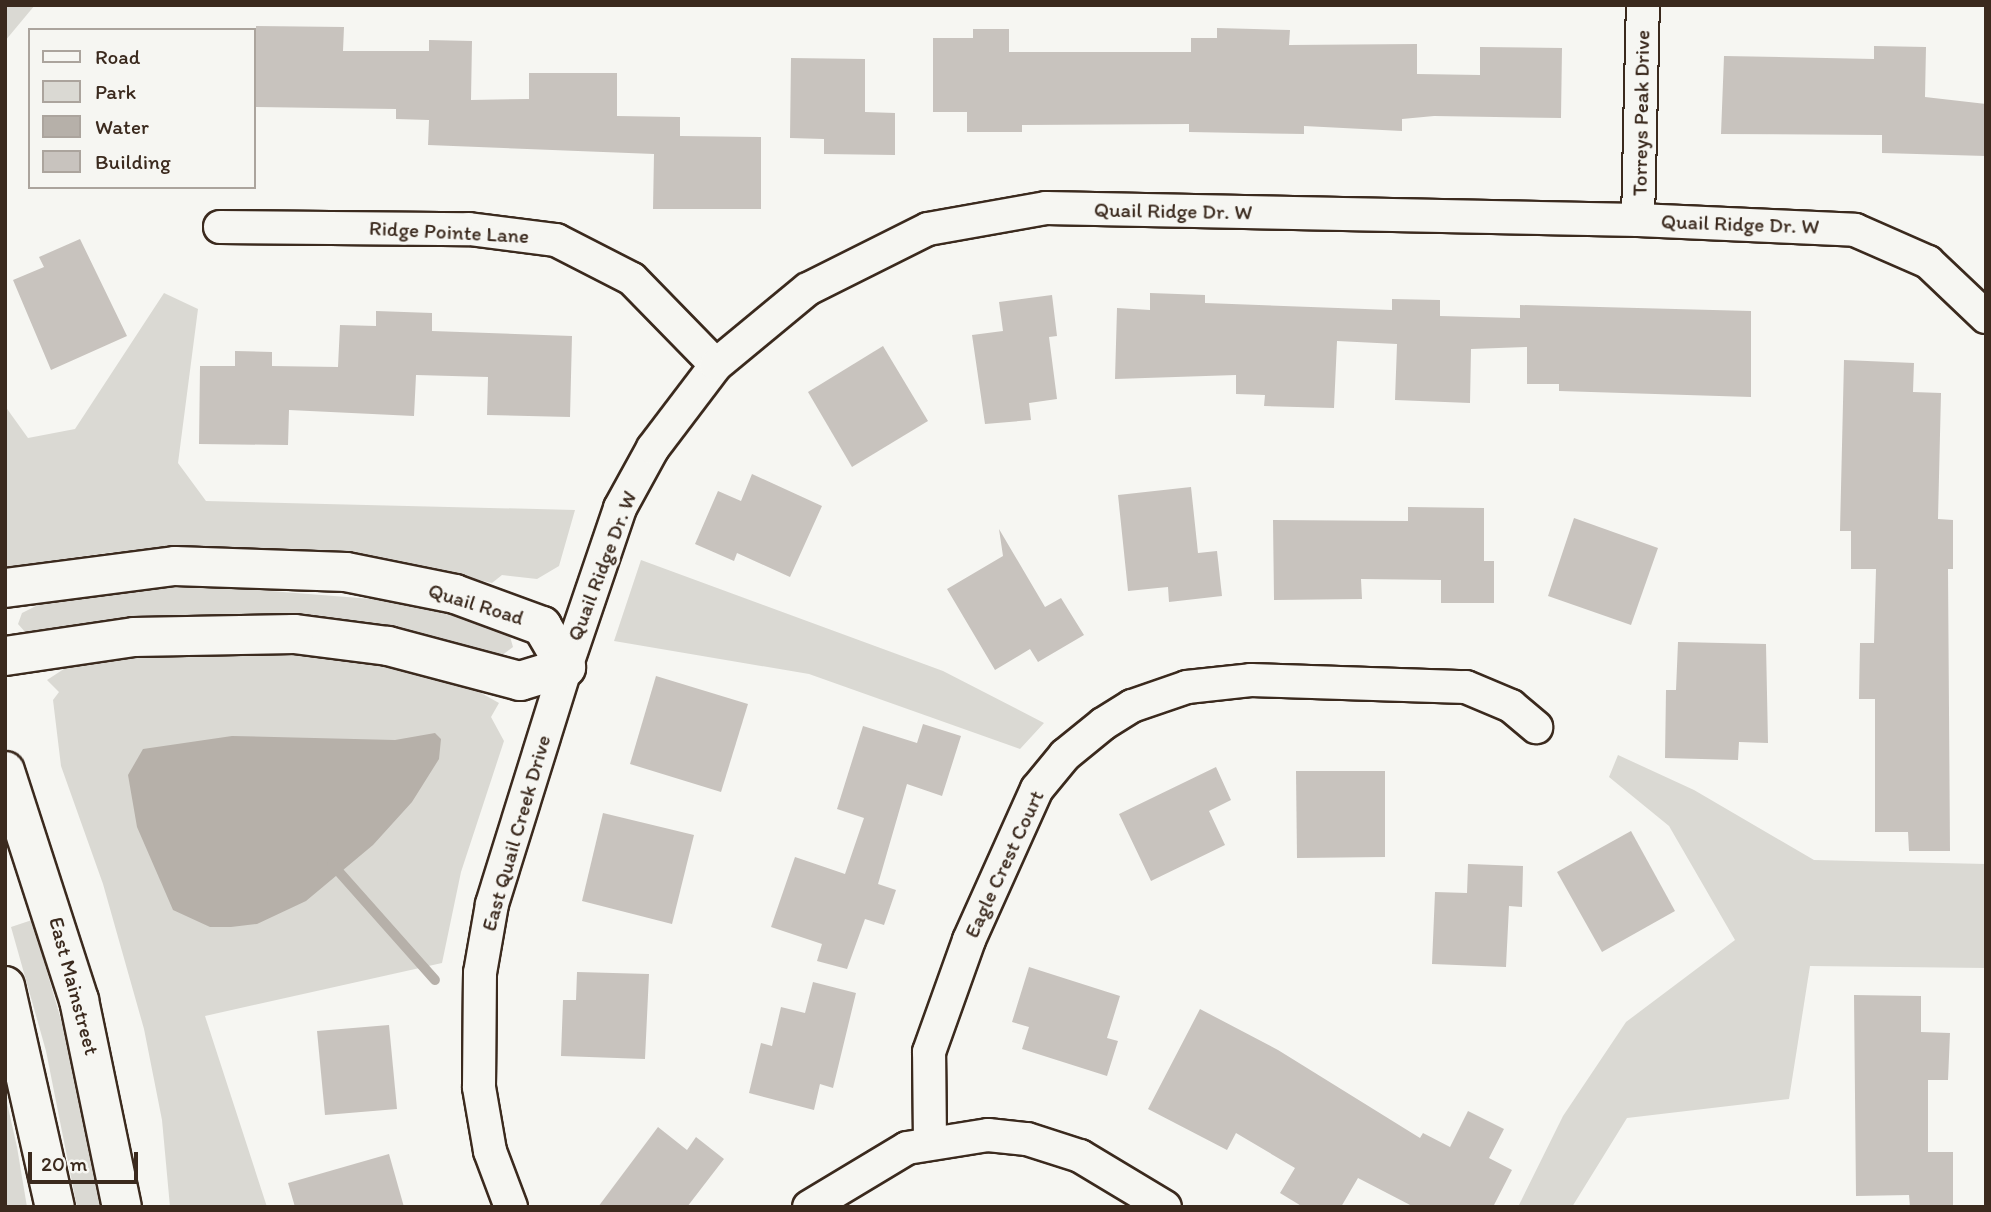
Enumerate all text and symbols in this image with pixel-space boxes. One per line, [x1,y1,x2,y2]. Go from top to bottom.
legend [28,28,256,189]
street label: Torreys Peak Drive [1627,30,1655,196]
text: Road [95,44,140,69]
text: Park [95,79,136,104]
text: Water [95,114,149,139]
text: Building [95,149,171,174]
street label: Quail Ridge Dr. W [1094,197,1252,225]
street label: Quail Ridge Dr. W [1660,209,1820,239]
street label: Ridge Pointe Lane [368,215,530,249]
street label: Quail Ridge Dr. W [562,488,642,644]
street label: Quail Road [425,578,527,630]
street label: East Quail Creek Drive [476,732,556,934]
street label: Eagle Crest Court [959,786,1049,942]
street label: East Mainstreet [43,914,105,1058]
scale bar [32,1138,142,1182]
text: 20 m [41,1151,87,1176]

